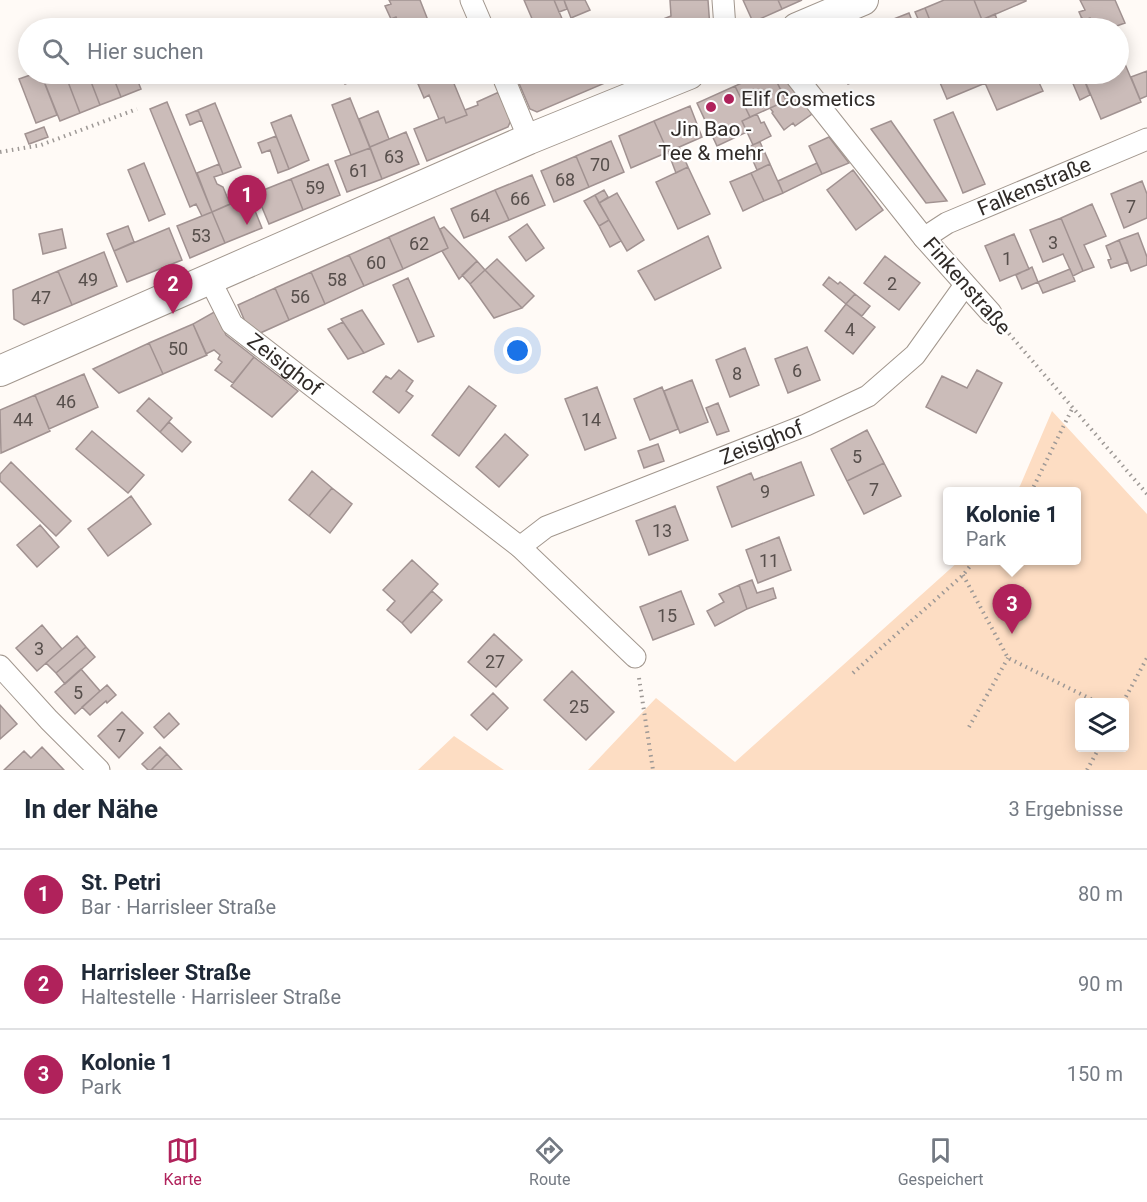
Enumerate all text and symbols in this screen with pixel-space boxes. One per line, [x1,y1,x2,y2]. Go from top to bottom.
search box [18,18,1129,84]
icon: search [39,35,72,68]
text: Hier suchen [87,39,204,64]
place label: Elif Cosmetics [741,87,876,111]
marker: Elif Cosmetics [722,92,736,106]
marker: Jin Bao - Tee & mehr [704,100,718,114]
place label: Jin Bao - Tee & mehr [658,117,764,165]
house number: 63 [384,146,404,167]
street label: Falkenstraße [974,152,1094,221]
house number: 70 [590,154,610,175]
house number: 61 [349,160,369,181]
house number: 68 [555,169,575,190]
pin: 1 [228,176,266,225]
house number: 59 [305,177,325,198]
house number: 66 [510,188,530,209]
house number: 7 [1126,196,1136,217]
house number: 64 [470,205,490,226]
house number: 53 [191,225,211,246]
street label: Finkenstraße [918,232,1016,340]
house number: 3 [1048,232,1058,253]
house number: 62 [409,233,429,254]
house number: 1 [1002,248,1012,269]
house number: 60 [366,252,386,273]
pin: 2 [154,264,192,314]
house number: 49 [78,269,98,290]
house number: 58 [327,269,347,290]
house number: 2 [887,273,897,294]
house number: 56 [290,286,310,307]
house number: 47 [31,287,51,308]
house number: 4 [845,319,855,340]
street label: Zeisighof [243,329,327,401]
your location [503,336,532,365]
house number: 50 [168,338,188,359]
house number: 6 [792,360,802,381]
house number: 8 [732,363,742,384]
house number: 46 [56,391,76,412]
house number: 44 [13,409,33,430]
house number: 14 [581,409,601,430]
street label: Zeisighof [717,415,807,470]
house number: 5 [852,446,862,467]
house number: 7 [869,479,879,500]
house number: 9 [760,481,770,502]
popup [943,487,1081,565]
text: Kolonie 1 [966,502,1058,527]
house number: 13 [652,520,672,541]
text: Park [966,527,1006,551]
house number: 11 [759,550,779,571]
pin: 3 [992,584,1032,634]
house number: 15 [657,605,677,626]
house number: 3 [34,638,44,659]
house number: 27 [485,651,505,672]
house number: 5 [73,682,83,703]
house number: 25 [569,696,589,717]
map controls [1075,698,1129,752]
button: layers [1075,698,1129,752]
house number: 7 [116,725,126,746]
text: In der Nähe [24,794,158,824]
text: 3 Ergebnisse [1009,797,1123,821]
text: St. Petri [81,870,161,895]
text: 1 [38,882,49,906]
text: 80 m [1078,882,1123,906]
text: Bar · Harrisleer Straße [81,895,276,919]
text: Harrisleer Straße [81,960,251,985]
text: 2 [38,972,49,996]
text: 90 m [1078,972,1123,996]
text: Haltestelle · Harrisleer Straße [81,985,341,1009]
text: Kolonie 1 [81,1050,173,1075]
text: 3 [38,1062,49,1086]
text: 150 m [1067,1062,1123,1086]
text: Park [81,1075,121,1099]
tab: Karte [164,1134,202,1189]
tab: Route [529,1134,571,1189]
tab: Gespeichert [898,1134,983,1189]

